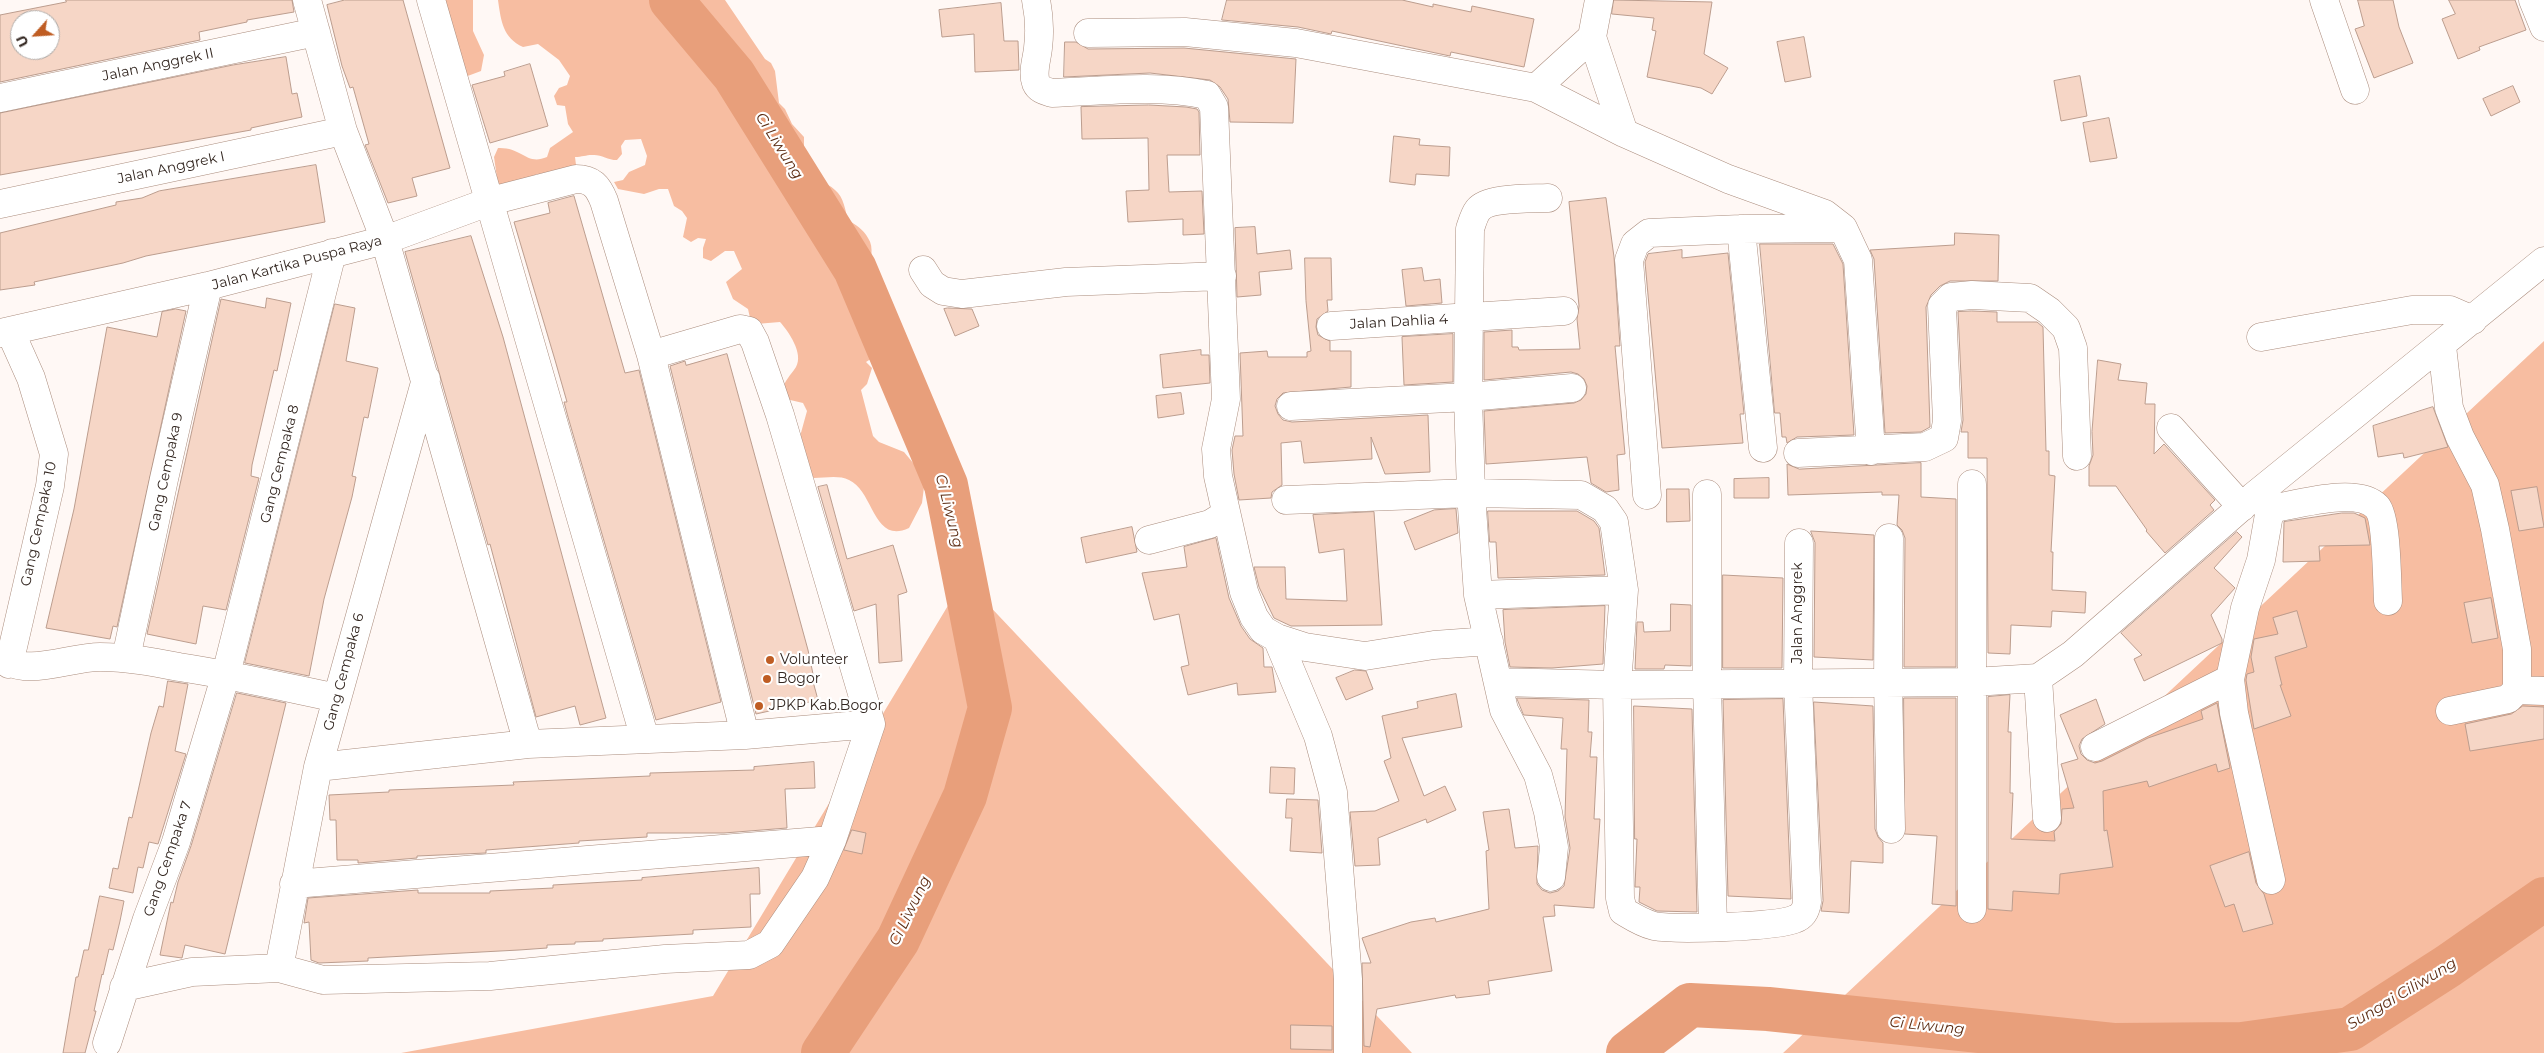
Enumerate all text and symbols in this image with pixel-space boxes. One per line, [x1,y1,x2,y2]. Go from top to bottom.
north arrow [10,10,60,60]
text: U [12,32,33,50]
street label: Jalan Anggrek II [101,45,215,85]
water label: Ci Liwung [751,109,807,183]
street label: Jalan Anggrek I [116,148,226,188]
street label: Jalan Kartika Puspa Raya [210,232,384,294]
street label: Jalan Dahlia 4 [1349,311,1449,333]
street label: Gang Cempaka 8 [257,403,303,525]
street label: Gang Cempaka 9 [145,411,187,533]
street label: Gang Cempaka 10 [18,460,60,588]
water label: Ci Liwung [931,472,967,550]
street label: Jalan Anggrek [1790,562,1806,664]
street label: Gang Cempaka 6 [320,611,368,733]
place label: Volunteer [780,652,848,668]
marker: Volunteer [764,654,776,666]
place label: Bogor [777,671,820,687]
marker: Bogor [761,673,773,685]
place label: JPKP Kab.Bogor [769,698,883,714]
marker: JPKP Kab.Bogor [753,700,765,712]
street label: Gang Cempaka 7 [140,799,196,919]
water label: Ci Liwung [885,873,935,949]
water label: Sungai Ciliwung [2344,954,2460,1034]
water label: Ci Liwung [1889,1013,1965,1039]

